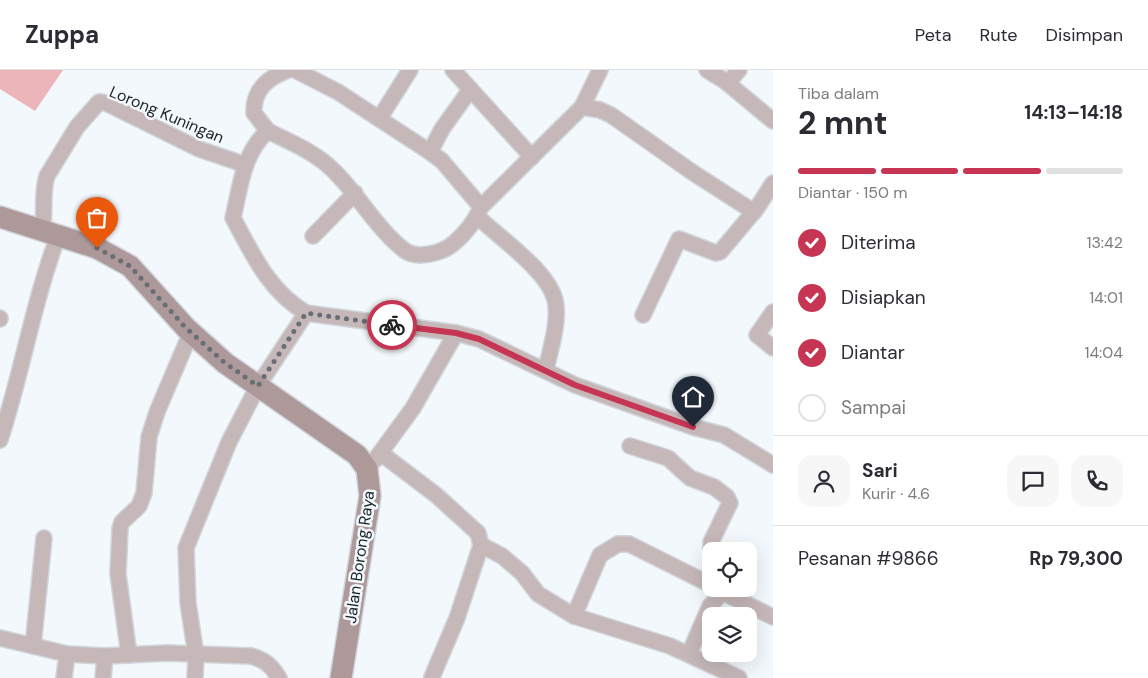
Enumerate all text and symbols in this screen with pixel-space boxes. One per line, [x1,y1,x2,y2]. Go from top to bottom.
text: Zuppa [25,19,99,50]
text: Peta [915,23,951,47]
text: Rute [979,23,1018,47]
text: Disimpan [1046,23,1123,47]
street label: Lorong Kuningan [106,81,227,148]
text: Tiba dalam [798,83,879,104]
text: 14:13–14:18 [1024,100,1123,125]
text: 2 mnt [798,102,888,144]
text: Diantar · 150 m [798,182,908,203]
pin [76,197,118,248]
icon: bag [83,204,111,232]
icon: check [798,229,826,257]
text: Diterima [841,230,915,255]
text: 13:42 [1086,232,1123,253]
icon: check [798,284,826,312]
text: Disiapkan [841,285,926,310]
text: 14:01 [1089,287,1123,308]
courier [367,300,417,350]
icon: bike [378,311,406,339]
icon: check [798,339,826,367]
text: Diantar [841,340,905,365]
text: 14:04 [1084,342,1123,363]
pin [672,376,714,427]
icon: home [679,383,707,411]
text: Sampai [841,395,906,420]
button: person [798,455,850,507]
button: chat [1007,455,1059,507]
button: phone [1071,455,1123,507]
text: Sari [862,458,898,483]
text: Kurir · 4.6 [862,483,930,504]
street label: Jalan Borong Raya [340,489,379,625]
map controls [702,542,757,662]
button: locate [702,542,757,597]
text: Pesanan #9866 [798,546,939,571]
text: Rp 79,300 [1029,546,1123,571]
button: layers [702,607,757,662]

